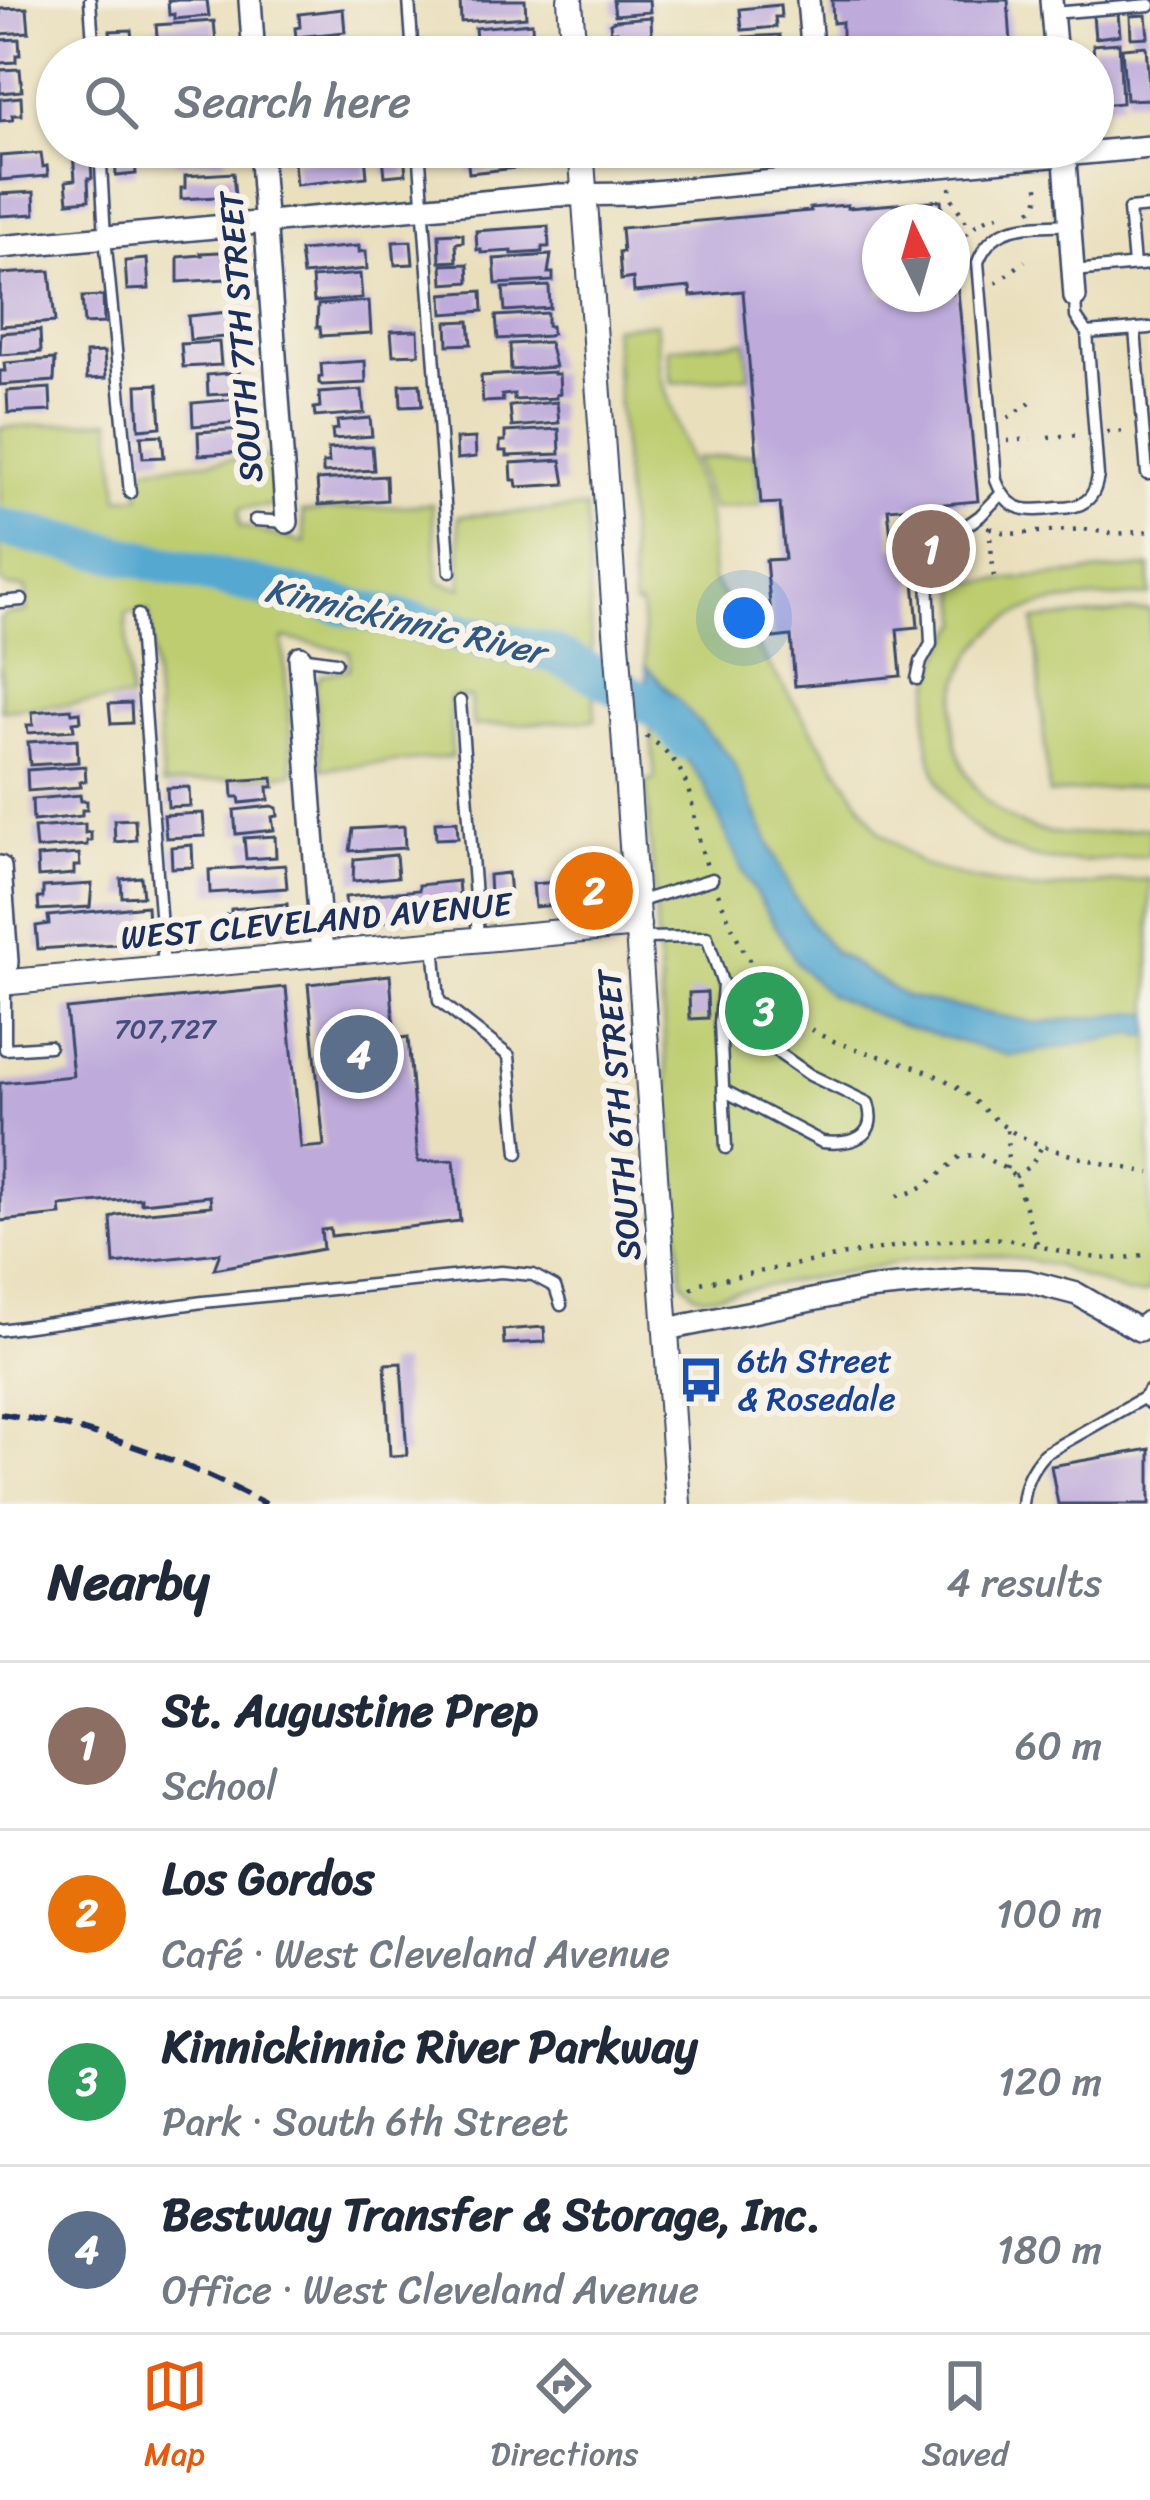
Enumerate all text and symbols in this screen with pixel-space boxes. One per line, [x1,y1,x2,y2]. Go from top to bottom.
search box [36,36,1114,168]
text: Search here [174,62,411,142]
icon: search [78,69,144,135]
street label: SOUTH 7TH STREET [202,188,280,484]
north arrow [862,204,970,312]
pin: 1 [892,504,970,594]
water label: Kinnickinnic River [259,558,557,686]
your location [714,588,774,648]
pin: 2 [555,846,633,936]
street label: WEST CLEVELAND AVENUE [118,875,516,967]
street label: SOUTH 6TH STREET [580,966,658,1262]
pin: 3 [725,966,803,1056]
house number: 707,727 [114,1005,217,1053]
pin: 4 [320,1009,398,1099]
place label: 6th Street & Rosedale [737,1332,896,1428]
bus stop icon: 6th Street & Rosedale [676,1355,726,1405]
text: Nearby [48,1537,209,1627]
text: 4 results [947,1548,1102,1617]
text: St. Augustine Prep [162,1671,538,1751]
text: 1 [79,1711,95,1780]
text: 60 m [1015,1711,1102,1780]
text: School [162,1751,277,1820]
text: Los Gordos [162,1839,374,1919]
text: 2 [76,1879,98,1948]
text: 100 m [996,1879,1102,1948]
text: Café · West Cleveland Avenue [162,1919,670,1988]
text: Kinnickinnic River Parkway [162,2007,698,2087]
text: 3 [76,2047,98,2116]
text: 120 m [998,2047,1102,2116]
text: Park · South 6th Street [162,2087,569,2156]
text: Bestway Transfer & Storage, Inc. [162,2175,821,2255]
text: 4 [75,2215,99,2284]
text: 180 m [997,2215,1102,2284]
text: Office · West Cleveland Avenue [162,2255,699,2324]
tab: Map [142,2353,208,2483]
tab: Directions [491,2353,638,2483]
tab: Saved [921,2353,1008,2483]

